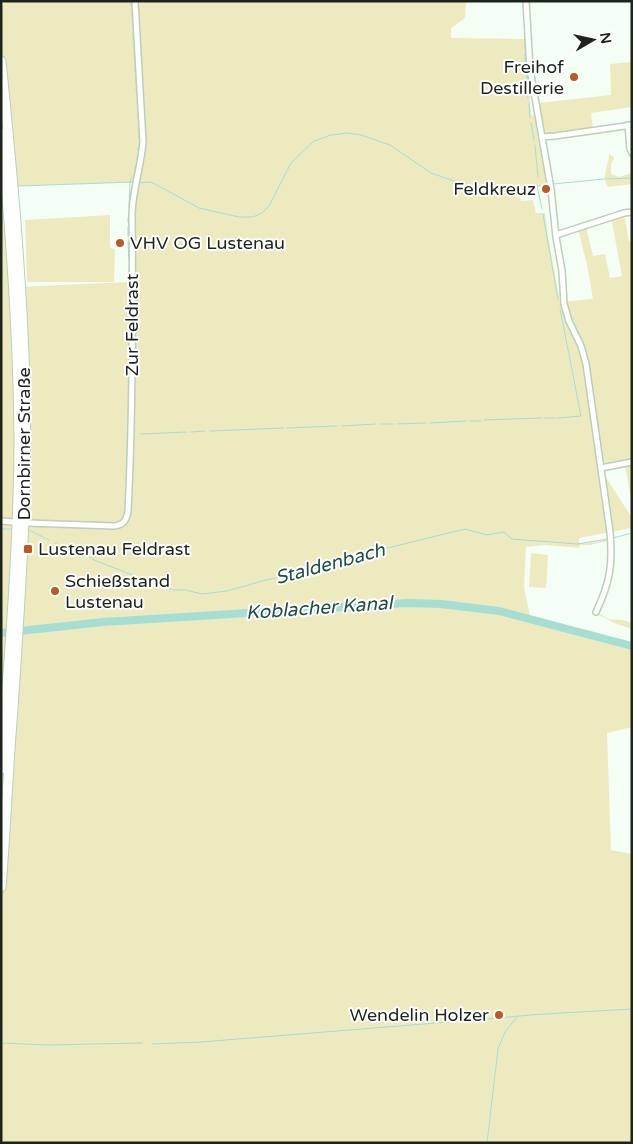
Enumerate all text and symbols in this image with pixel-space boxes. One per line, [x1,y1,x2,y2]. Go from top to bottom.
north arrow [568,15,618,65]
text: N [596,31,615,45]
place label: Freihof Destillerie [480,56,564,99]
marker: Freihof Destillerie [568,71,580,83]
place label: Feldkreuz [453,178,536,200]
marker: Feldkreuz [540,183,552,195]
place label: VHV OG Lustenau [130,232,285,254]
marker: VHV OG Lustenau [114,237,126,249]
street label: Zur Feldrast [121,274,143,376]
street label: Dornbirner Straße [13,367,35,521]
place label: Lustenau Feldrast [38,538,190,560]
water label: Staldenbach [273,539,388,589]
marker: Lustenau Feldrast [22,543,34,555]
place label: Schießstand Lustenau [65,570,170,613]
marker: Schießstand Lustenau [49,585,61,597]
water label: Koblacher Kanal [245,592,395,624]
place label: Wendelin Holzer [350,1004,489,1026]
marker: Wendelin Holzer [493,1009,505,1021]

